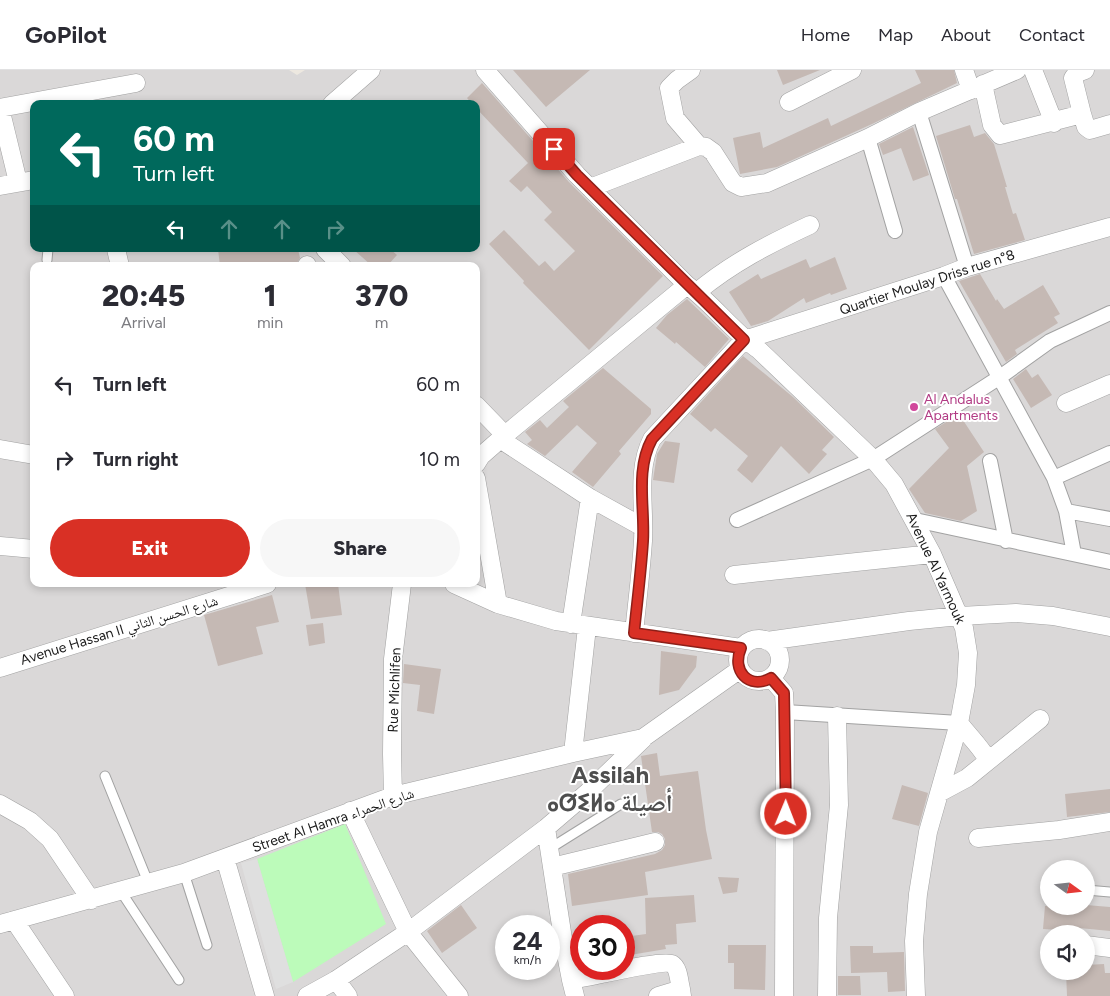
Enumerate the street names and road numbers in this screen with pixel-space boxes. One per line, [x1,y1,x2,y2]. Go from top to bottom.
street label: Quartier Moulay Driss rue n°8 [837,246,1017,319]
street label: Avenue Al Yarmouk [902,510,969,627]
street label: Avenue Hassan II شارع الحسن الثاني [18,592,221,671]
street label: Rue Michlifen [385,647,404,733]
street label: Street Al Hamra شارع الحمراء [250,785,417,857]

